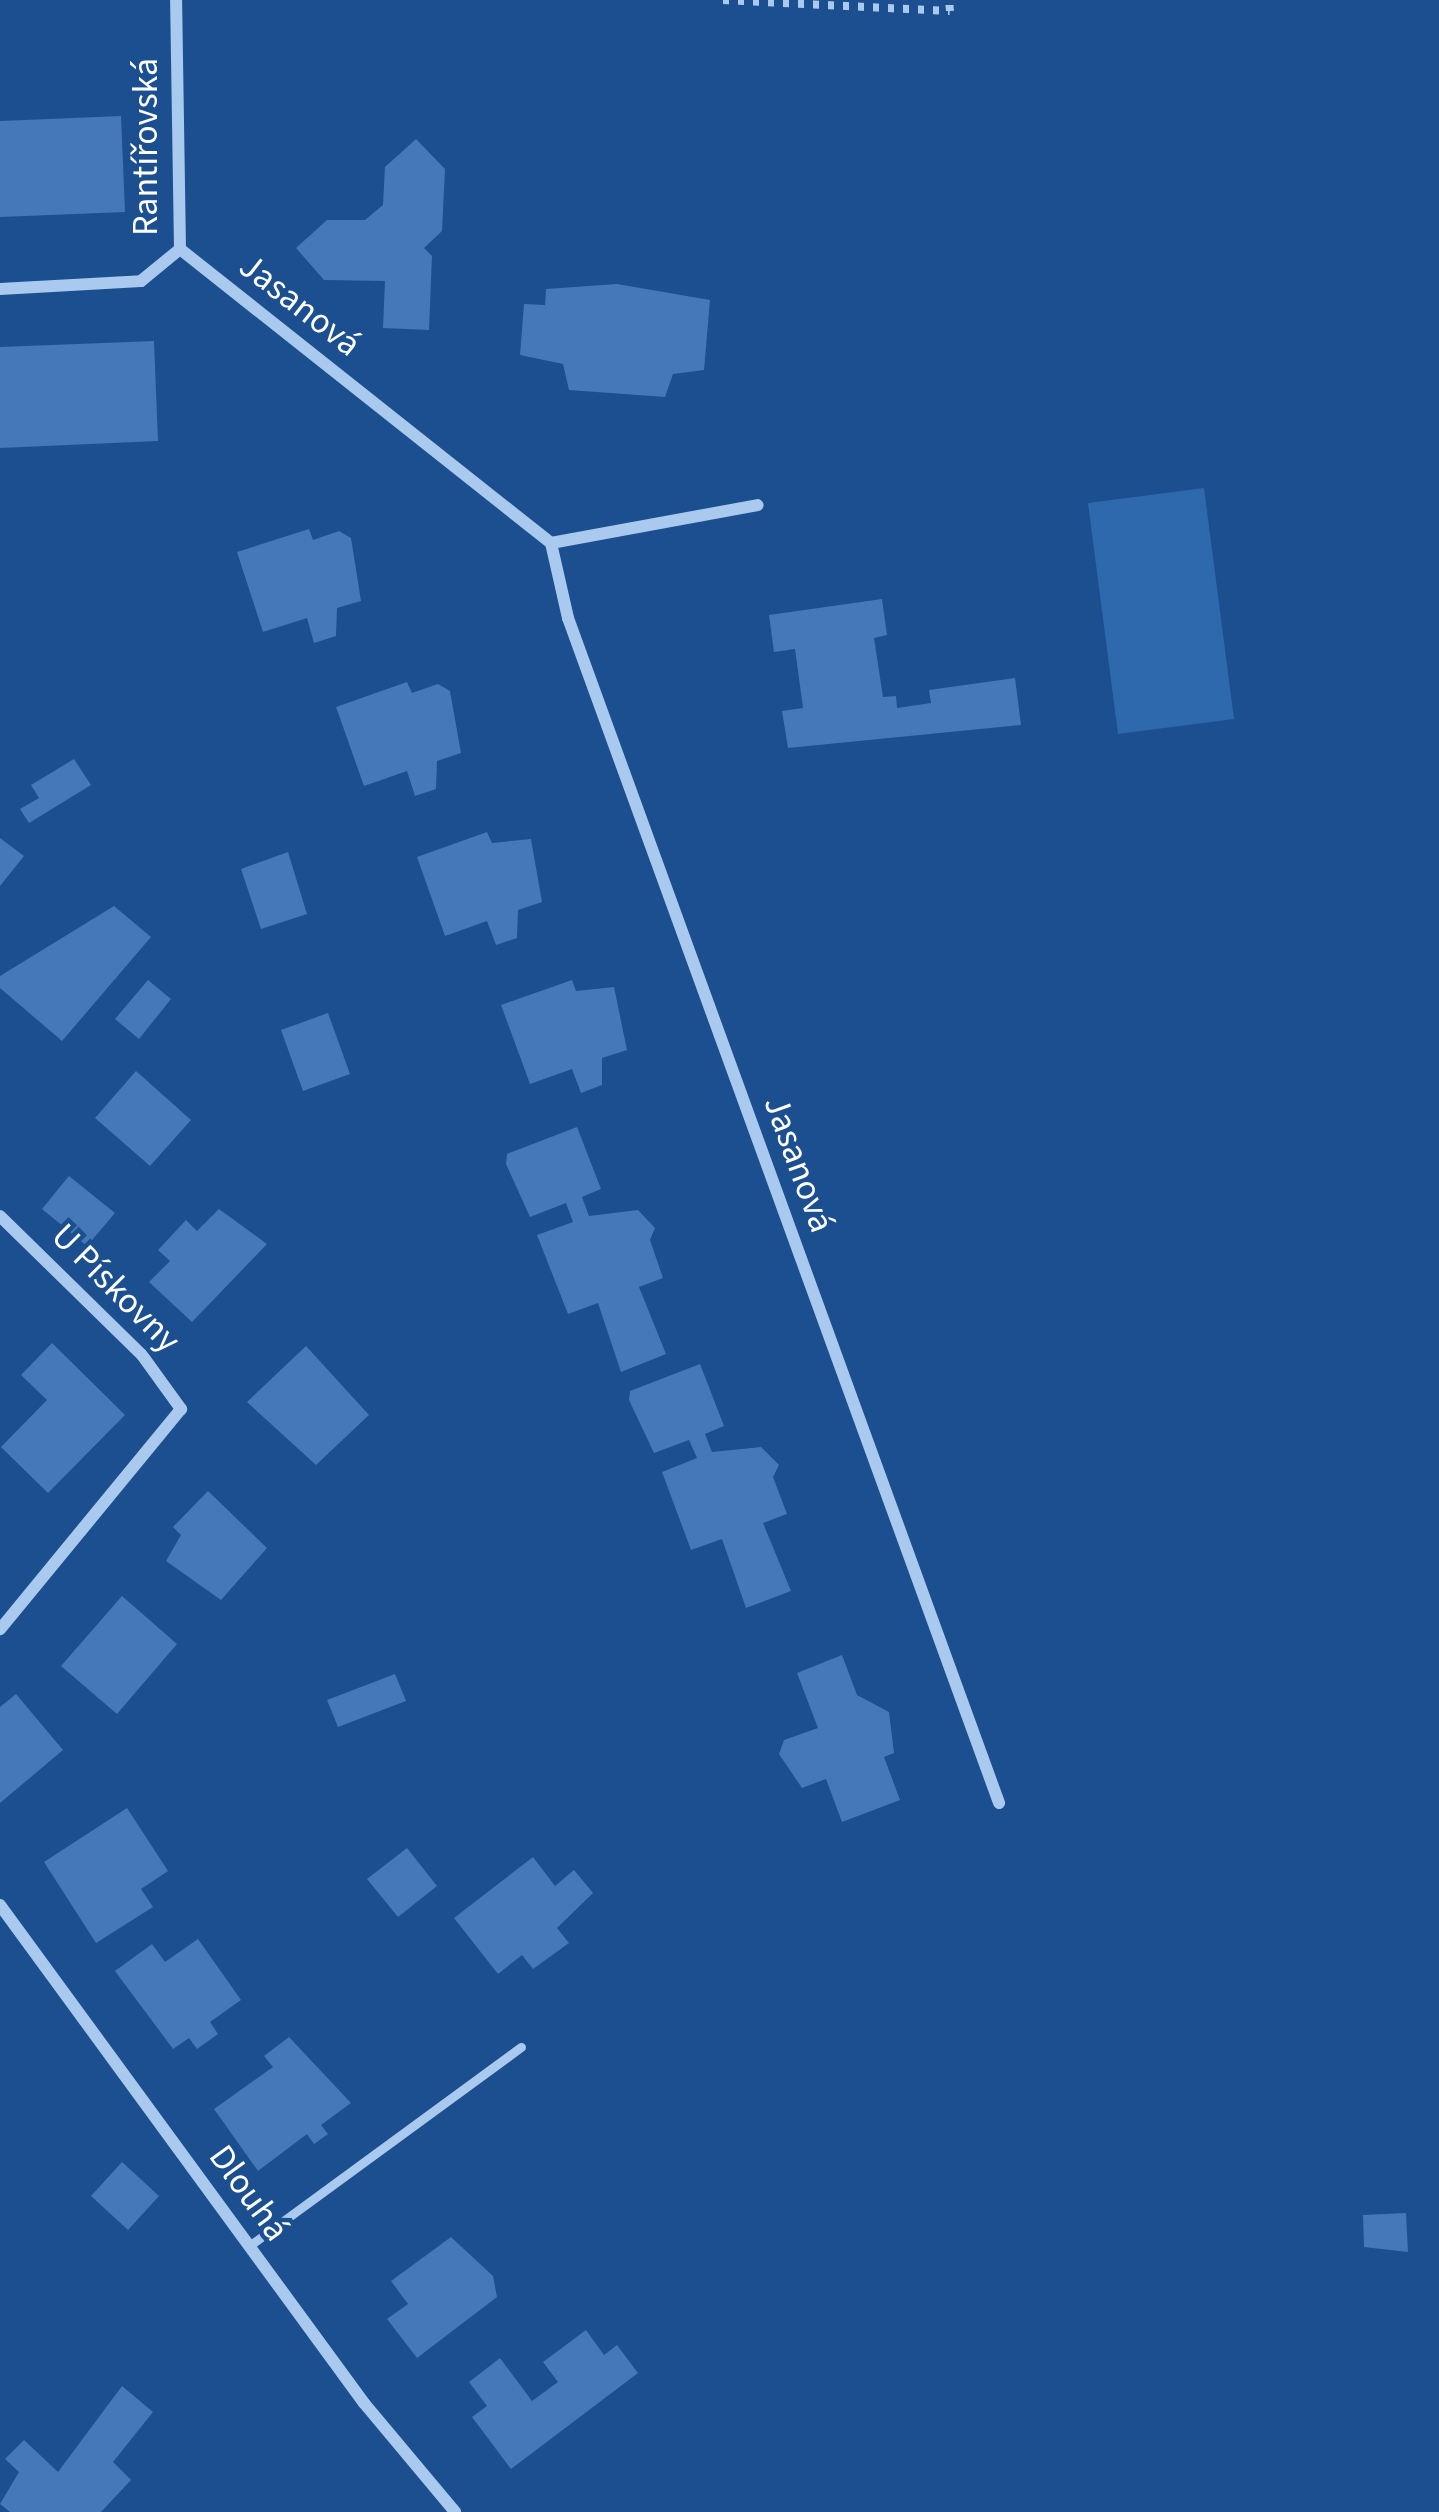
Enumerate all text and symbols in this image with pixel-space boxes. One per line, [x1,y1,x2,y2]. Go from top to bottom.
street label: Rantířovská [124,58,168,236]
street label: Jasanová [231,244,369,366]
street label: Jasanová [754,1090,844,1238]
street label: U Pískovny [43,1215,189,1361]
street label: Dlouhá [200,2137,298,2249]

